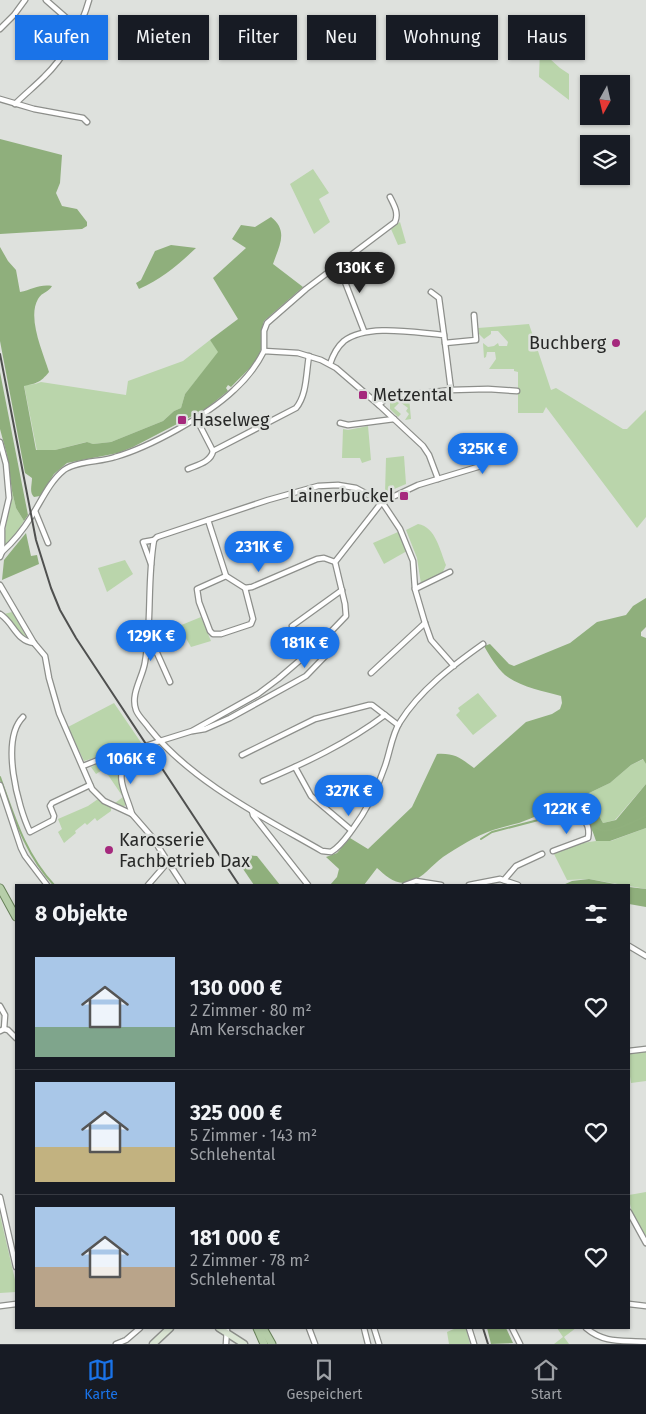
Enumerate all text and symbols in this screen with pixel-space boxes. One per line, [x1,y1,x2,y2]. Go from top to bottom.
chip: Kaufen [15,15,108,60]
chip: Mieten [118,15,209,60]
chip: Filter [219,15,297,60]
chip: Neu [307,15,376,60]
chip: Wohnung [386,15,498,60]
chip: Haus [508,15,585,60]
north arrow [580,75,630,125]
map controls [580,75,630,185]
button: layers [580,135,630,185]
pin: 130K € [319,252,401,294]
text: 130K € [336,258,384,277]
place label: Buchberg [529,332,607,354]
marker: Buchberg [610,337,622,349]
place label: Metzental [373,384,453,406]
marker: Metzental [357,389,369,401]
place label: Haselweg [192,409,270,431]
marker: Haselweg [176,414,188,426]
pin: 325K € [442,432,524,475]
text: 325K € [459,439,507,458]
place label: Lainerbuckel [289,485,394,507]
marker: Lainerbuckel [398,490,410,502]
pin: 231K € [218,530,300,573]
text: 231K € [236,537,282,556]
pin: 129K € [110,620,192,662]
text: 129K € [127,626,175,645]
pin: 181K € [264,626,346,669]
text: 181K € [281,633,329,652]
pin: 106K € [90,742,172,785]
text: 106K € [106,749,156,768]
pin: 327K € [308,774,390,817]
text: 327K € [325,781,373,800]
pin: 122K € [526,792,608,835]
text: 122K € [543,799,591,818]
place label: Karosserie Fachbetrieb Dax [119,829,250,872]
marker: Karosserie Fachbetrieb Dax [103,844,115,856]
icon: filters [582,900,610,928]
text: 8 Objekte [35,901,128,927]
text: 130 000 € [190,975,282,1001]
icon: home [75,977,135,1037]
icon: heart [582,993,610,1021]
text: 2 Zimmer · 80 m² [190,1001,312,1020]
text: Am Kerschacker [190,1020,305,1039]
text: 325 000 € [190,1100,282,1126]
icon: home [75,1102,135,1162]
icon: heart [582,1118,610,1146]
text: 5 Zimmer · 143 m² [190,1126,317,1145]
text: Schlehental [190,1145,275,1164]
text: 181 000 € [190,1225,280,1251]
icon: home [75,1227,135,1287]
icon: heart [582,1243,610,1271]
text: 2 Zimmer · 78 m² [190,1251,310,1270]
text: Schlehental [190,1270,275,1289]
tab: Karte [84,1356,118,1403]
tab: Gespeichert [287,1356,362,1403]
tab: Start [531,1356,562,1403]

